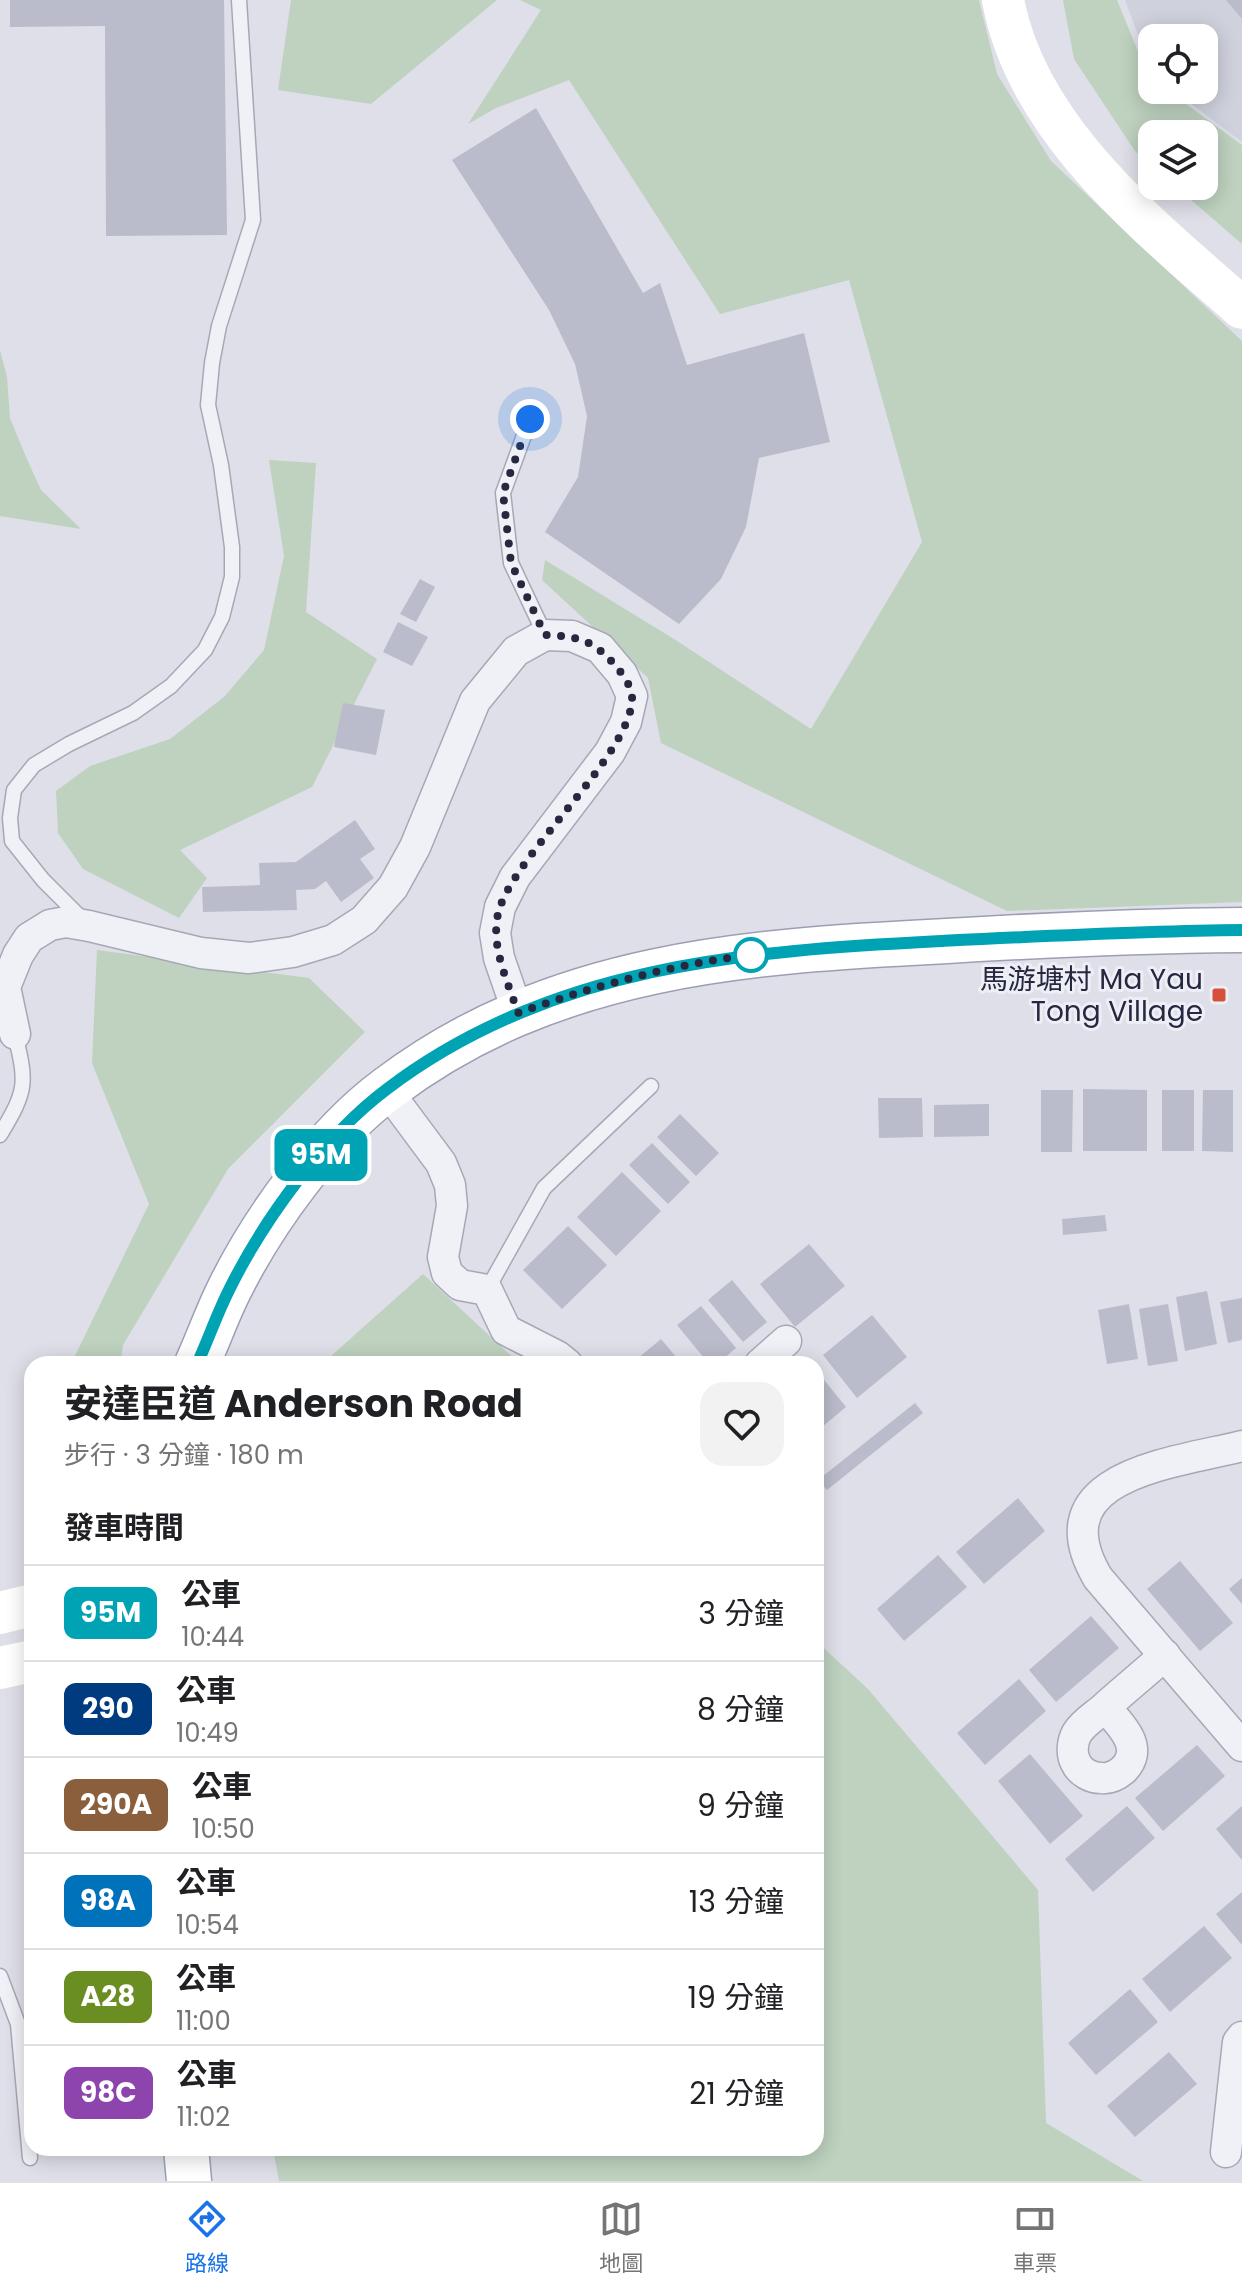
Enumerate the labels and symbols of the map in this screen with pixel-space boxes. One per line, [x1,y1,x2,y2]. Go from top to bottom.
your location [510,399,550,439]
unlabelled marker [734,938,768,972]
place label: 馬游塘村 Ma Yau Tong Village [980,960,1203,1031]
marker: 馬游塘村 Ma Yau Tong Village [1210,986,1228,1004]
line badge: 95M [275,1129,367,1181]

